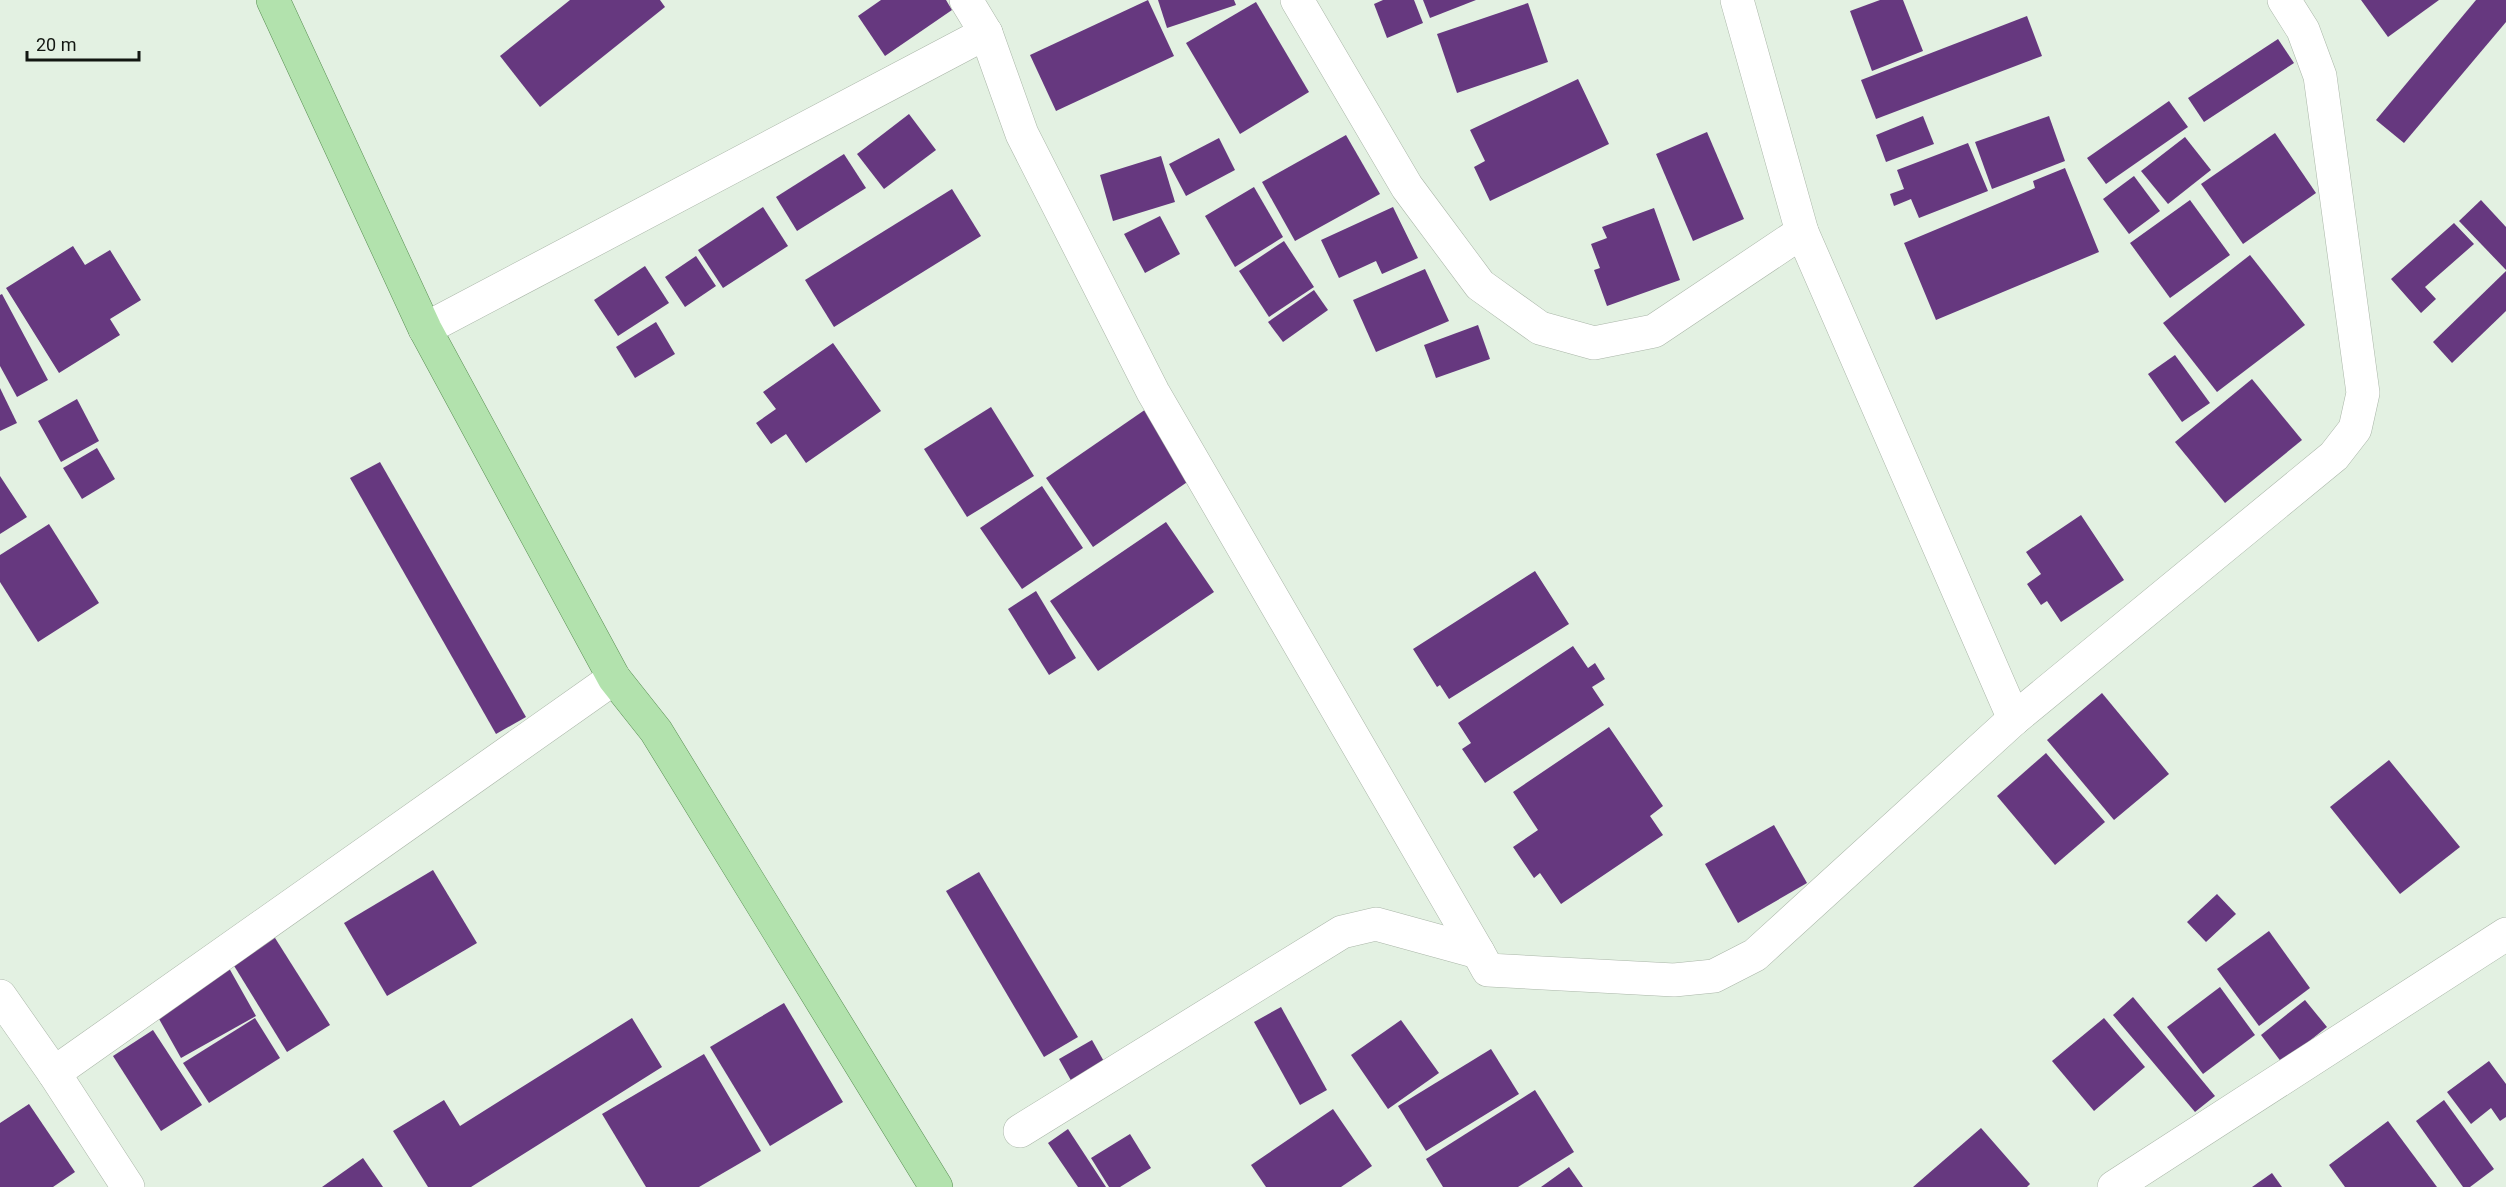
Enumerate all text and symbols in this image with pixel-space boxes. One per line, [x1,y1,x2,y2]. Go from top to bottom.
scale bar [27,24,140,62]
text: 20 m [36,34,76,55]

